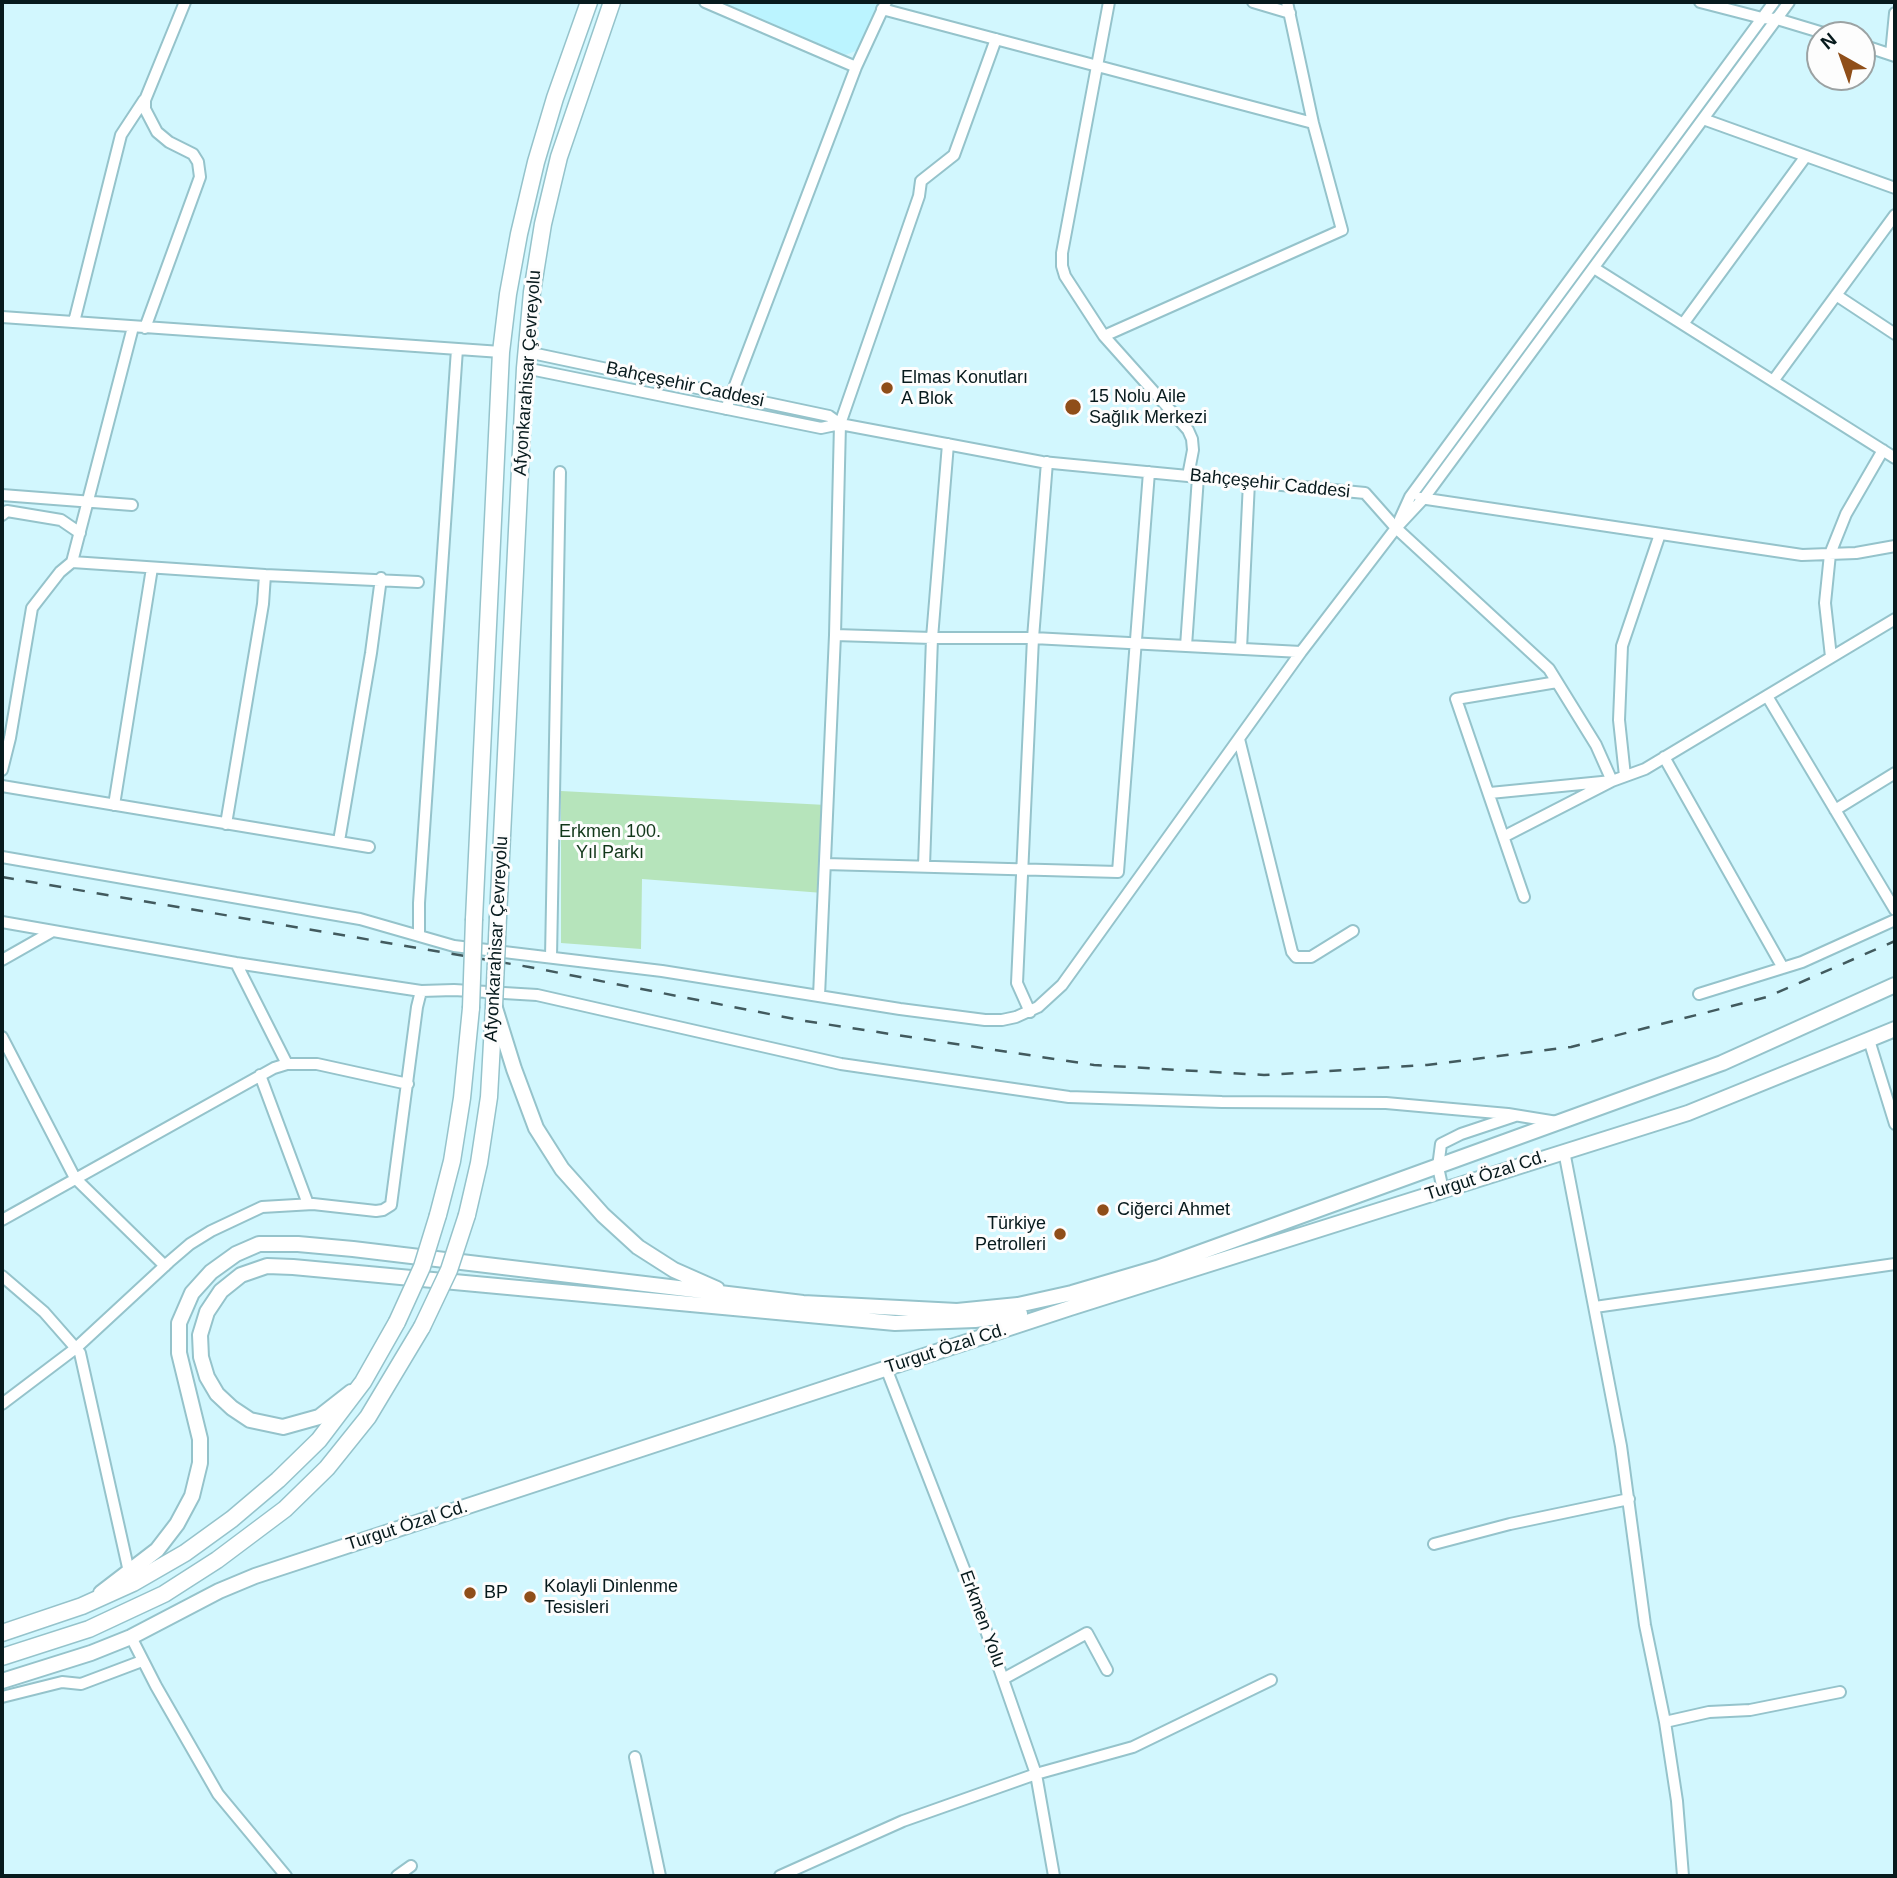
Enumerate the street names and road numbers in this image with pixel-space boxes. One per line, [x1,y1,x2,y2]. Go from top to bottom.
street label: Afyonkarahisar Çevreyolu [510,269,546,477]
street label: Bahçeşehir Caddesi [604,358,766,412]
street label: Bahçeşehir Caddesi [1189,465,1351,503]
street label: Afyonkarahisar Çevreyolu [481,836,513,1042]
street label: Turgut Özal Cd. [1423,1146,1549,1206]
street label: Turgut Özal Cd. [883,1319,1009,1379]
street label: Turgut Özal Cd. [344,1496,470,1556]
street label: Erkmen Yolu [955,1568,1009,1670]

